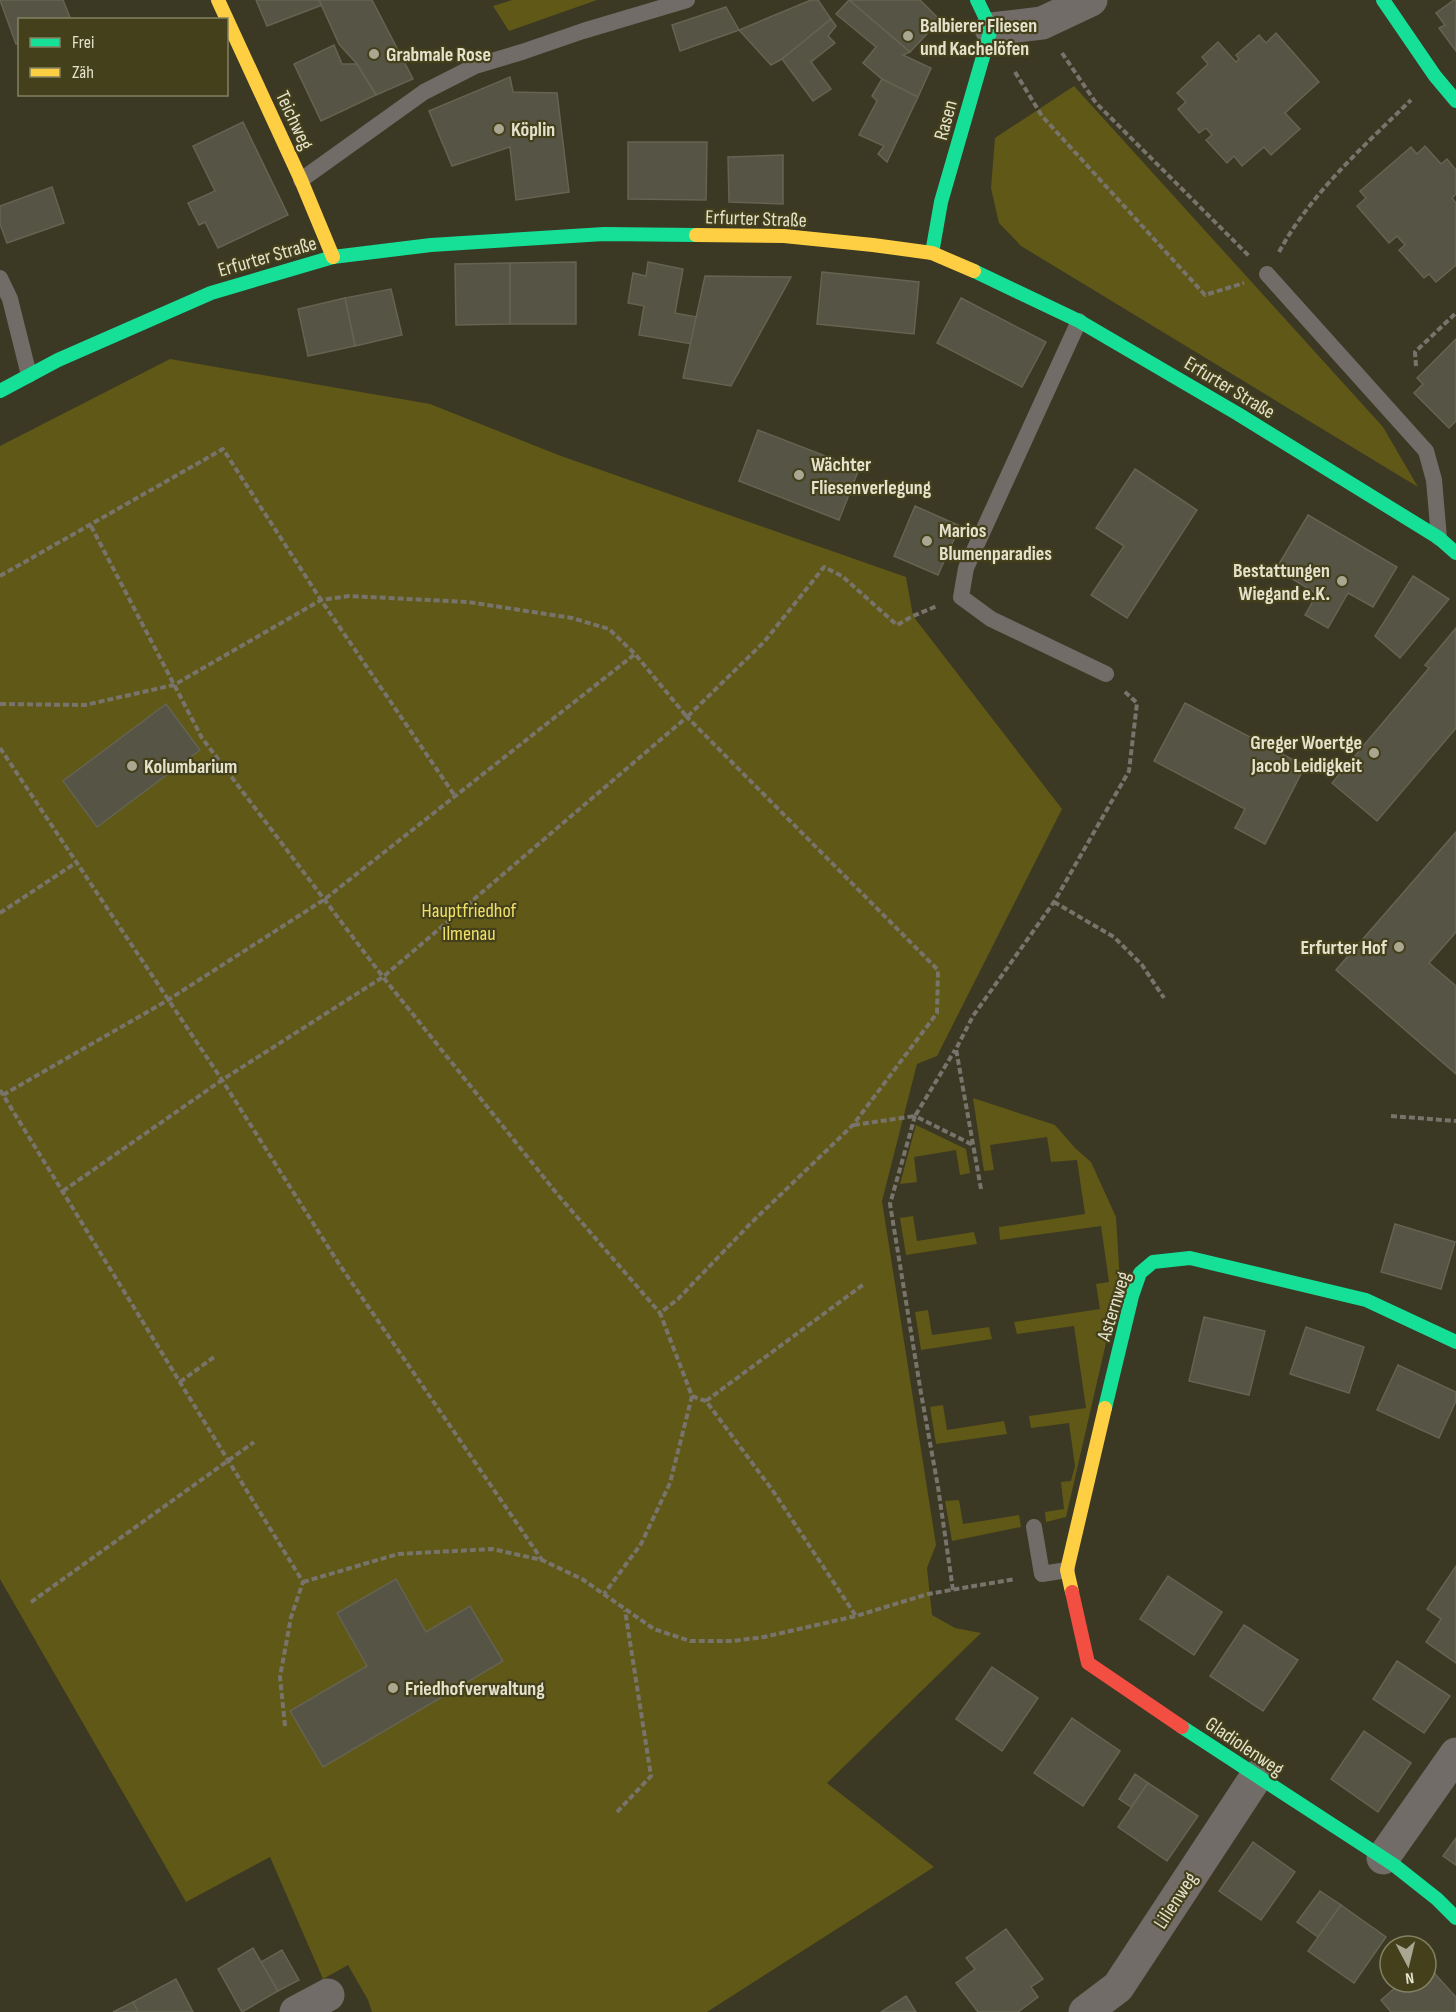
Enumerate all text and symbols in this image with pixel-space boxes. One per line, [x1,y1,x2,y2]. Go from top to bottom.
place label: Balbierer Fliesen und Kachelöfen [920,14,1037,61]
legend [18,18,228,96]
marker: Balbierer Fliesen und Kachelöfen [901,29,915,43]
text: Frei [72,32,94,53]
place label: Grabmale Rose [386,43,491,67]
marker: Grabmale Rose [367,47,381,61]
text: Zäh [72,62,94,83]
street label: Teichweg [270,87,318,154]
street label: Rasen [929,98,963,143]
place label: Köplin [511,118,555,142]
marker: Köplin [492,122,506,136]
street label: Erfurter Straße [705,205,807,233]
street label: Erfurter Straße [215,231,319,282]
street label: Erfurter Straße [1180,351,1279,424]
place label: Wächter Fliesenverlegung [811,453,932,500]
marker: Wächter Fliesenverlegung [792,468,806,482]
place label: Marios Blumenparadies [939,519,1052,566]
marker: Marios Blumenparadies [920,534,934,548]
place label: Bestattungen Wiegand e.K. [1233,559,1330,606]
marker: Bestattungen Wiegand e.K. [1335,574,1349,588]
place label: Greger Woertge Jacob Leidigkeit [1250,731,1362,778]
marker: Greger Woertge Jacob Leidigkeit [1367,746,1381,760]
place label: Kolumbarium [144,755,237,779]
marker: Kolumbarium [125,759,139,773]
park label: Hauptfriedhof Ilmenau [422,899,517,946]
place label: Erfurter Hof [1300,936,1388,960]
marker: Erfurter Hof [1392,940,1406,954]
street label: Asternweg [1092,1269,1136,1345]
place label: Friedhofverwaltung [405,1677,545,1701]
marker: Friedhofverwaltung [386,1681,400,1695]
street label: Gladiolenweg [1201,1712,1288,1782]
street label: Lilienweg [1149,1868,1203,1933]
north arrow [1378,1934,1438,1994]
text: N [1404,1967,1415,1987]

